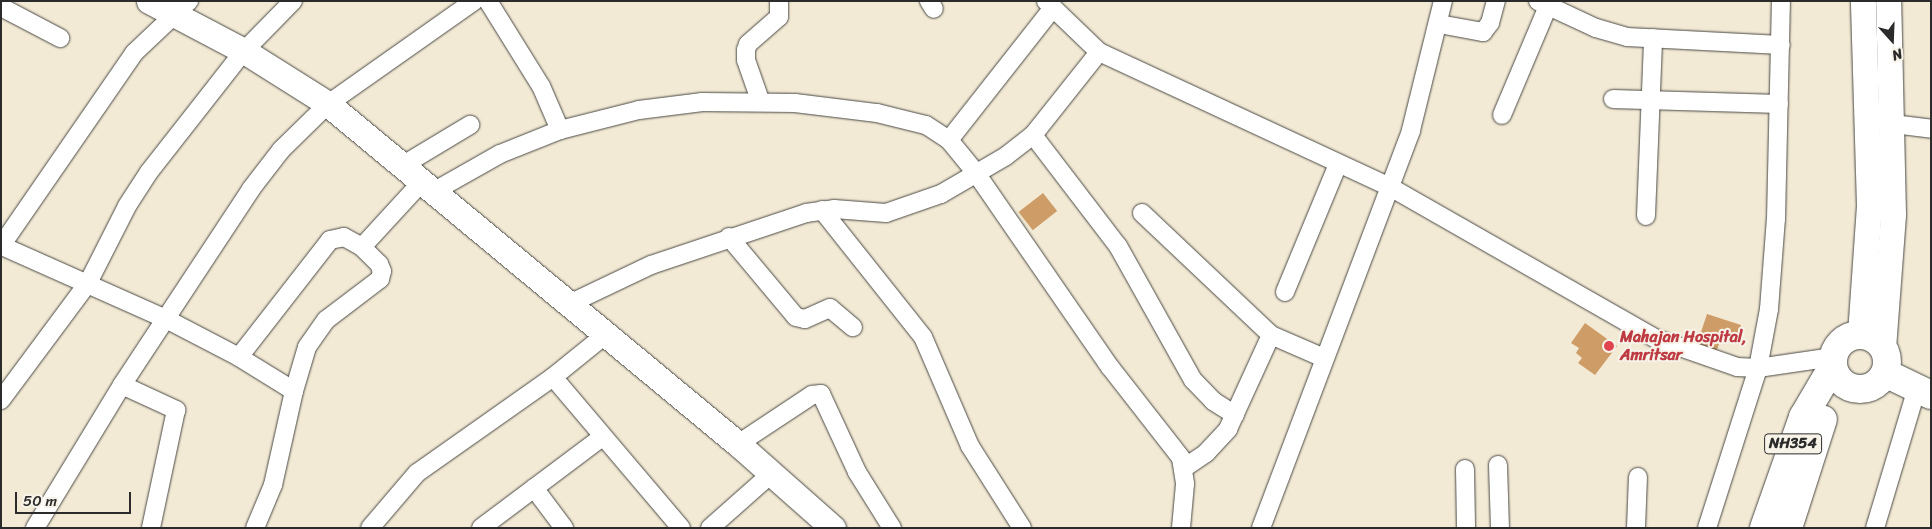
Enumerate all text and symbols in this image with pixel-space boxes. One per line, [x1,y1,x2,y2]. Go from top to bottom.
north arrow [1867,15,1917,65]
text: N [1888,41,1906,68]
place label: Mahajan Hospital, Amritsar [1620,327,1747,365]
marker: Mahajan Hospital, Amritsar [1602,339,1616,353]
road number: NH354 [1763,432,1823,456]
scale bar [18,482,134,514]
text: 50 m [23,488,57,514]

